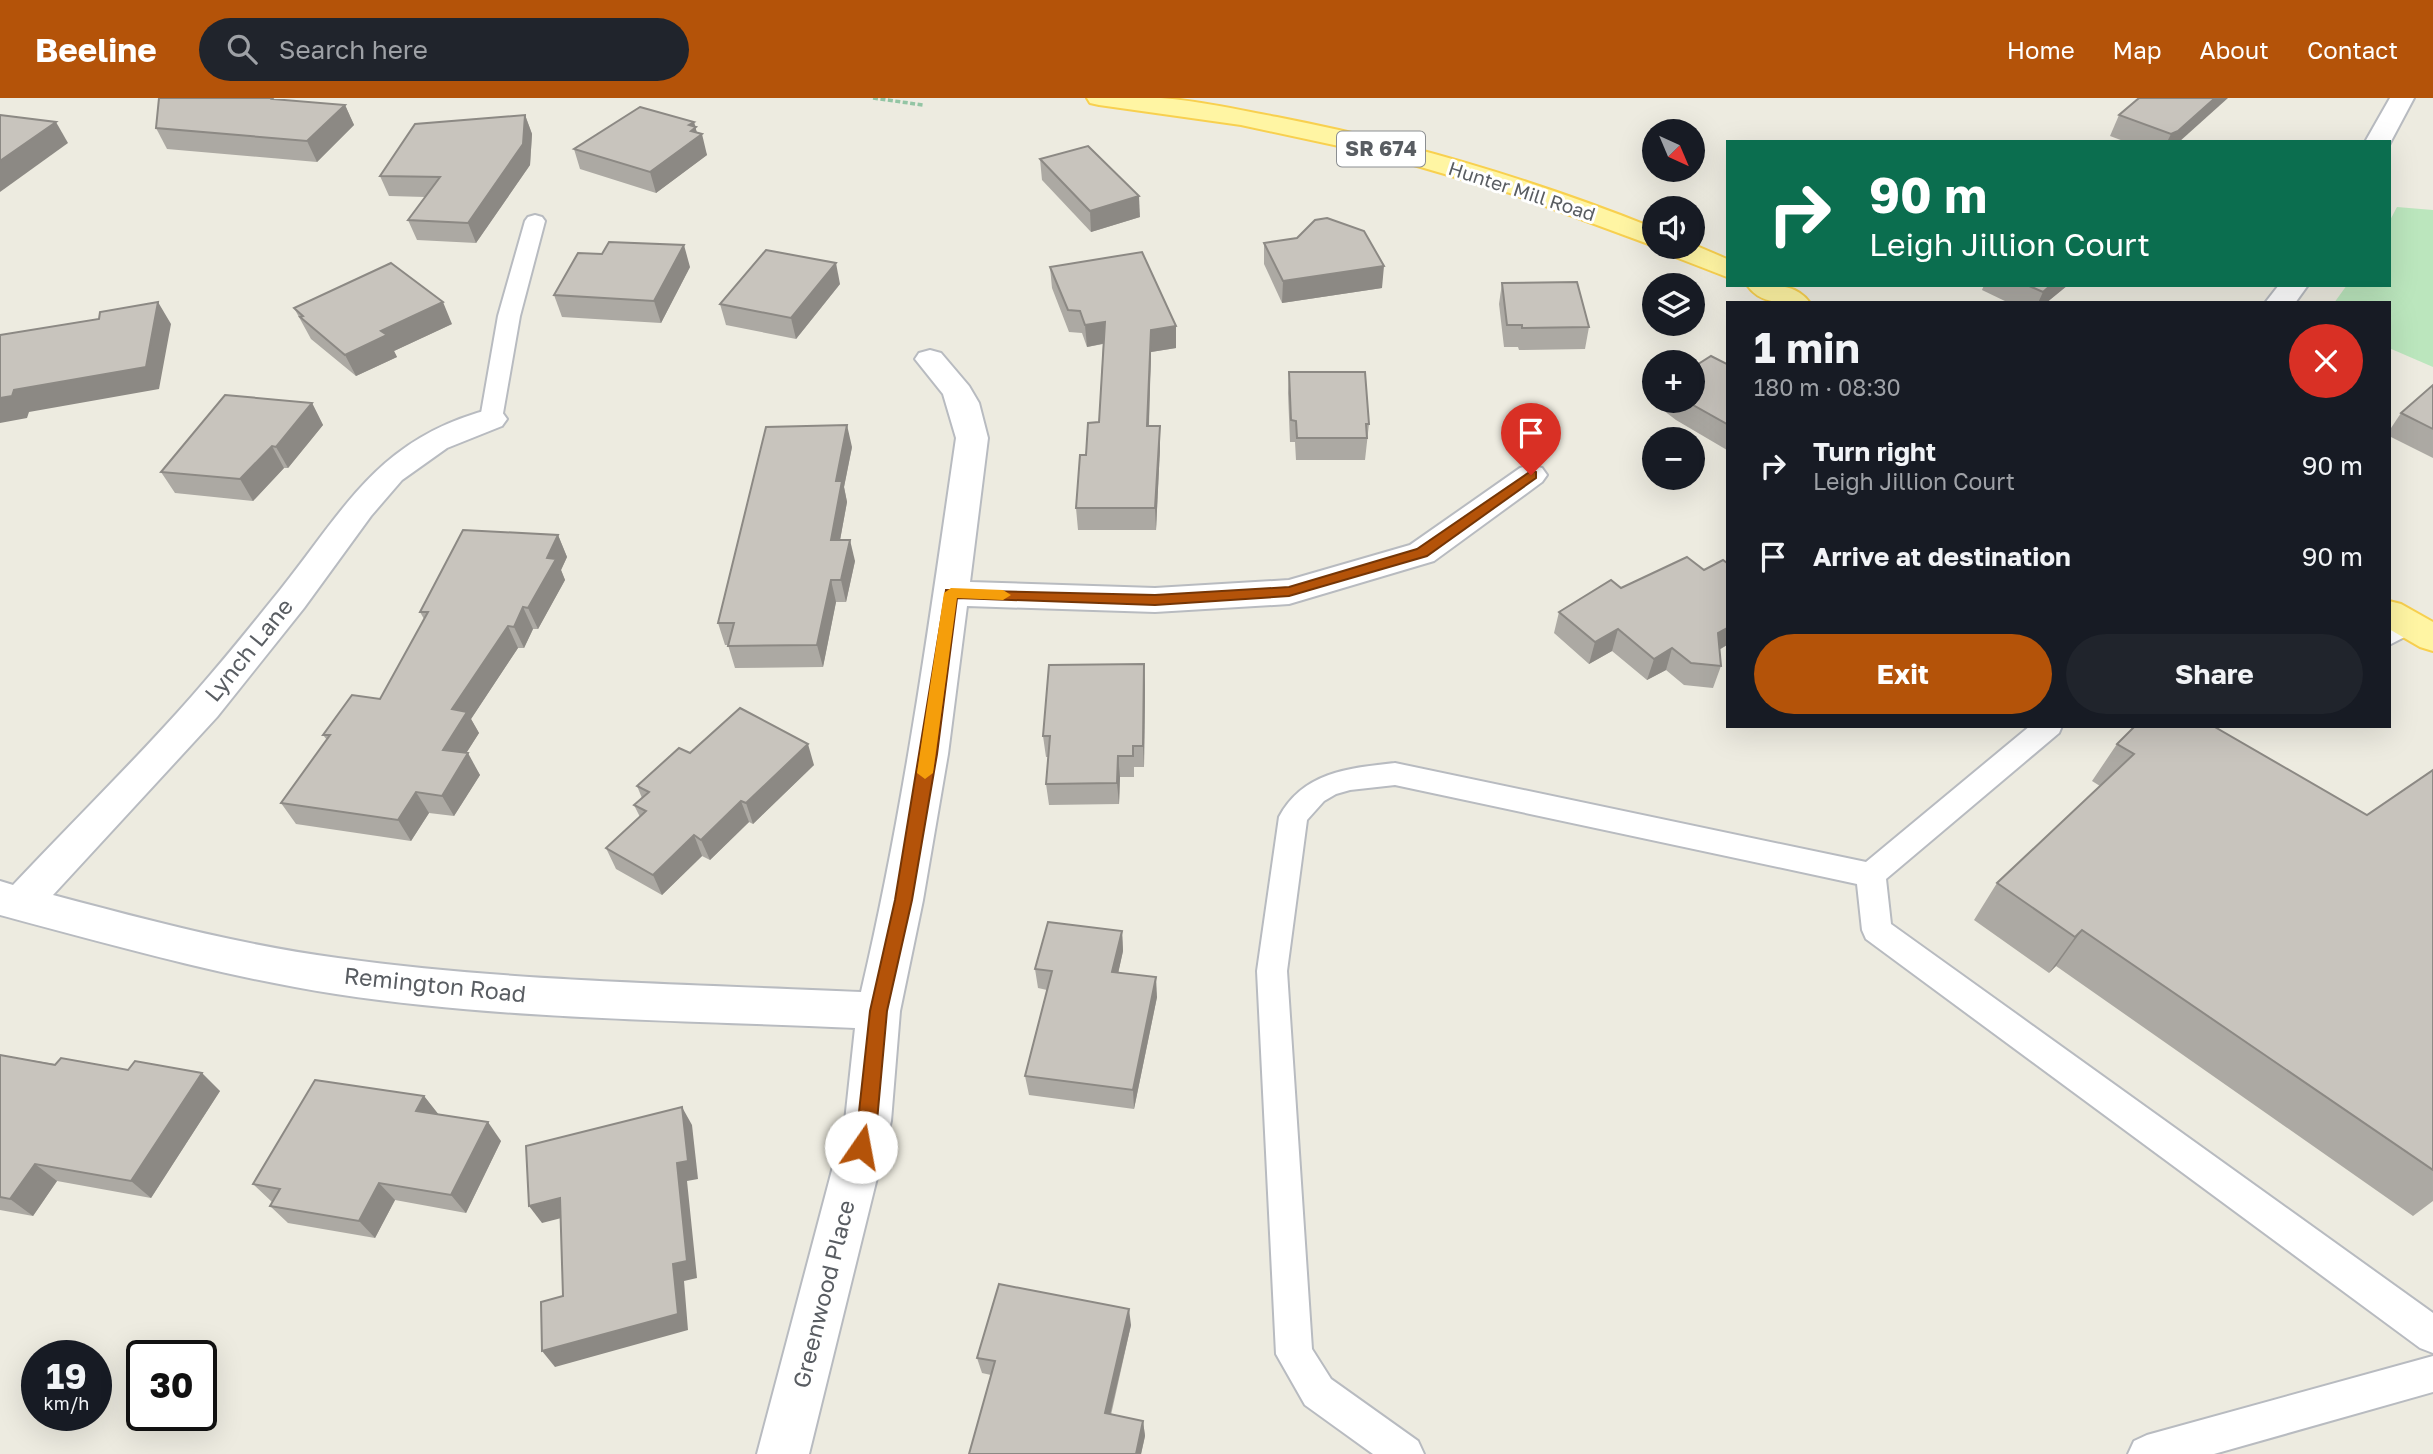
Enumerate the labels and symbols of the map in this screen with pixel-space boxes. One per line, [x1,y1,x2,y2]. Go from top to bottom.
north arrow [1642,119,1704,182]
road number: SR 674 [1337,132,1425,166]
street label: Hunter Mill Road [1446,156,1599,225]
pin [1501,403,1561,475]
street label: Lynch Lane [198,592,298,707]
street label: Remington Road [343,961,527,1007]
position arrow [824,1110,898,1184]
street label: Greenwood Place [786,1197,860,1391]
speed limit sign: 30 [126,1340,217,1431]

